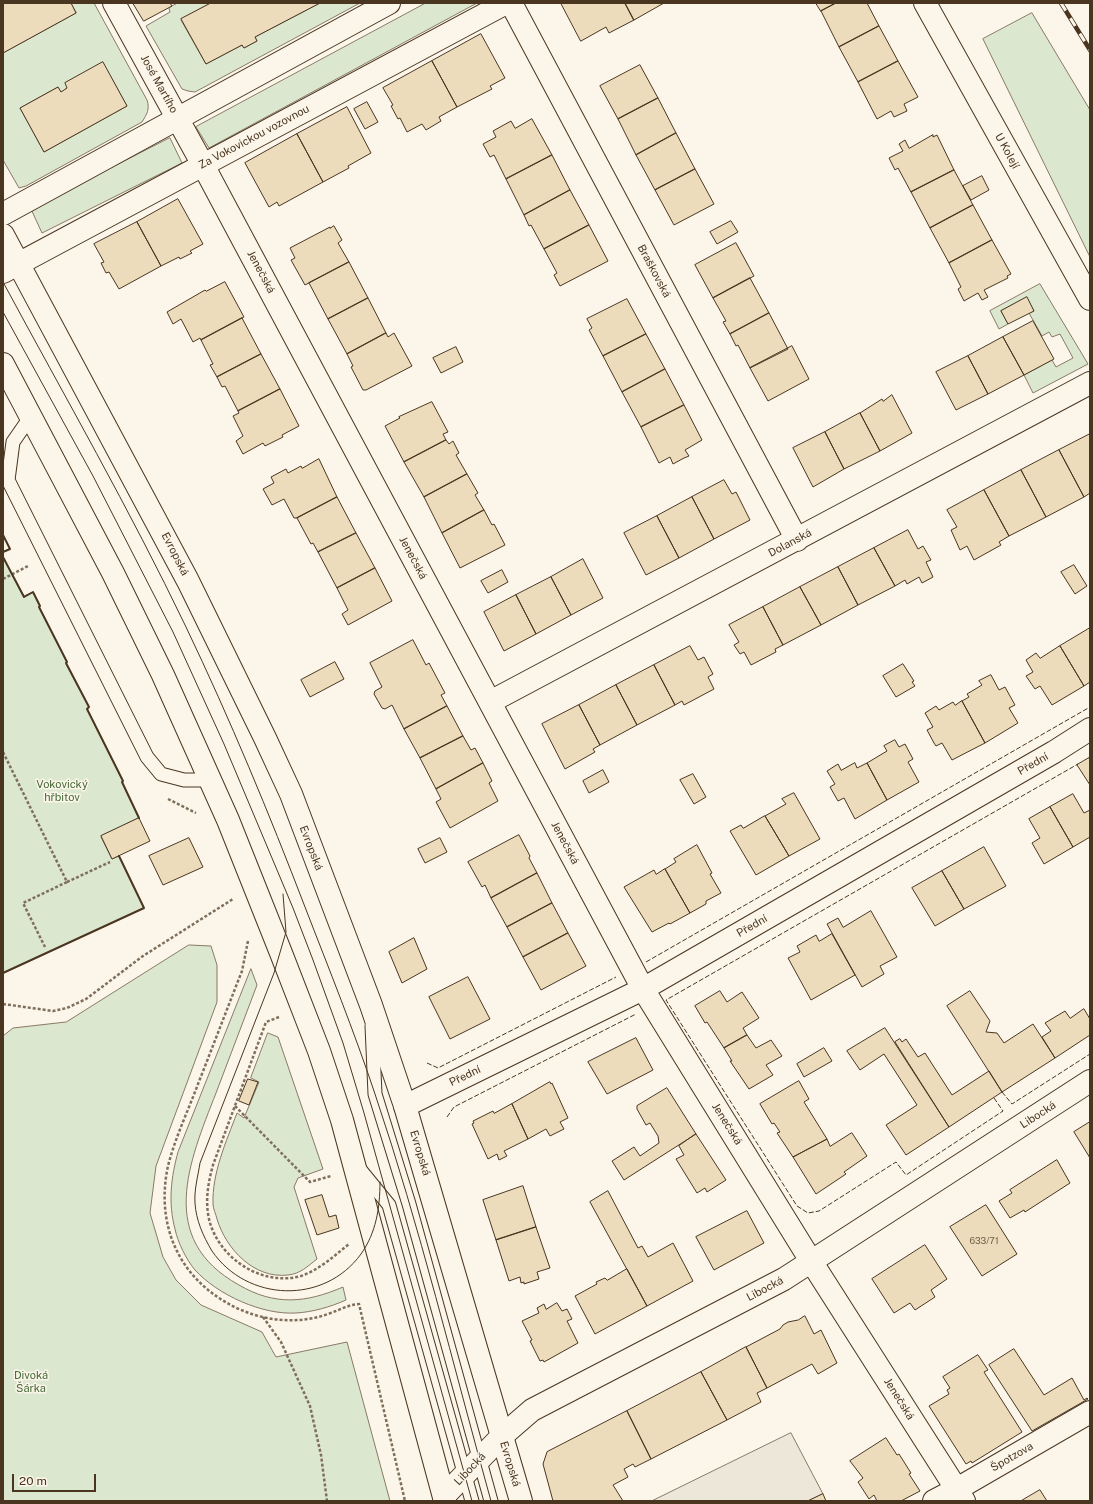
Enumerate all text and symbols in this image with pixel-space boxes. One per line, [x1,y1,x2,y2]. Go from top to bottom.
street label: José Martího [138,53,180,115]
street label: Za Vokovickou vozovnou [196,102,312,172]
street label: U Kolejí [992,131,1022,171]
street label: Braškovská [635,242,673,300]
street label: Jenečská [244,248,278,296]
street label: Dolanská [766,526,814,560]
street label: Evropská [158,530,192,578]
street label: Jenečská [396,534,430,582]
street label: Přední [1015,750,1051,778]
park label: Vokovický hřbitov [36,778,88,804]
street label: Jenečská [548,819,582,867]
street label: Evropská [296,824,326,872]
street label: Přední [734,912,770,940]
street label: Přední [447,1063,483,1089]
street label: Libocká [1018,1099,1058,1131]
street label: Jenečská [709,1101,745,1147]
street label: Evropská [407,1129,433,1177]
house number: 633/71 [969,1236,999,1246]
street label: Libocká [744,1274,786,1304]
park label: Divoká Šárka [14,1369,48,1395]
street label: Jenečská [881,1376,917,1422]
street label: Evropská [497,1440,523,1488]
street label: Špotzova [988,1440,1036,1474]
street label: Libocká [452,1450,488,1488]
scale bar [14,1466,98,1492]
text: 20 m [19,1474,47,1488]

